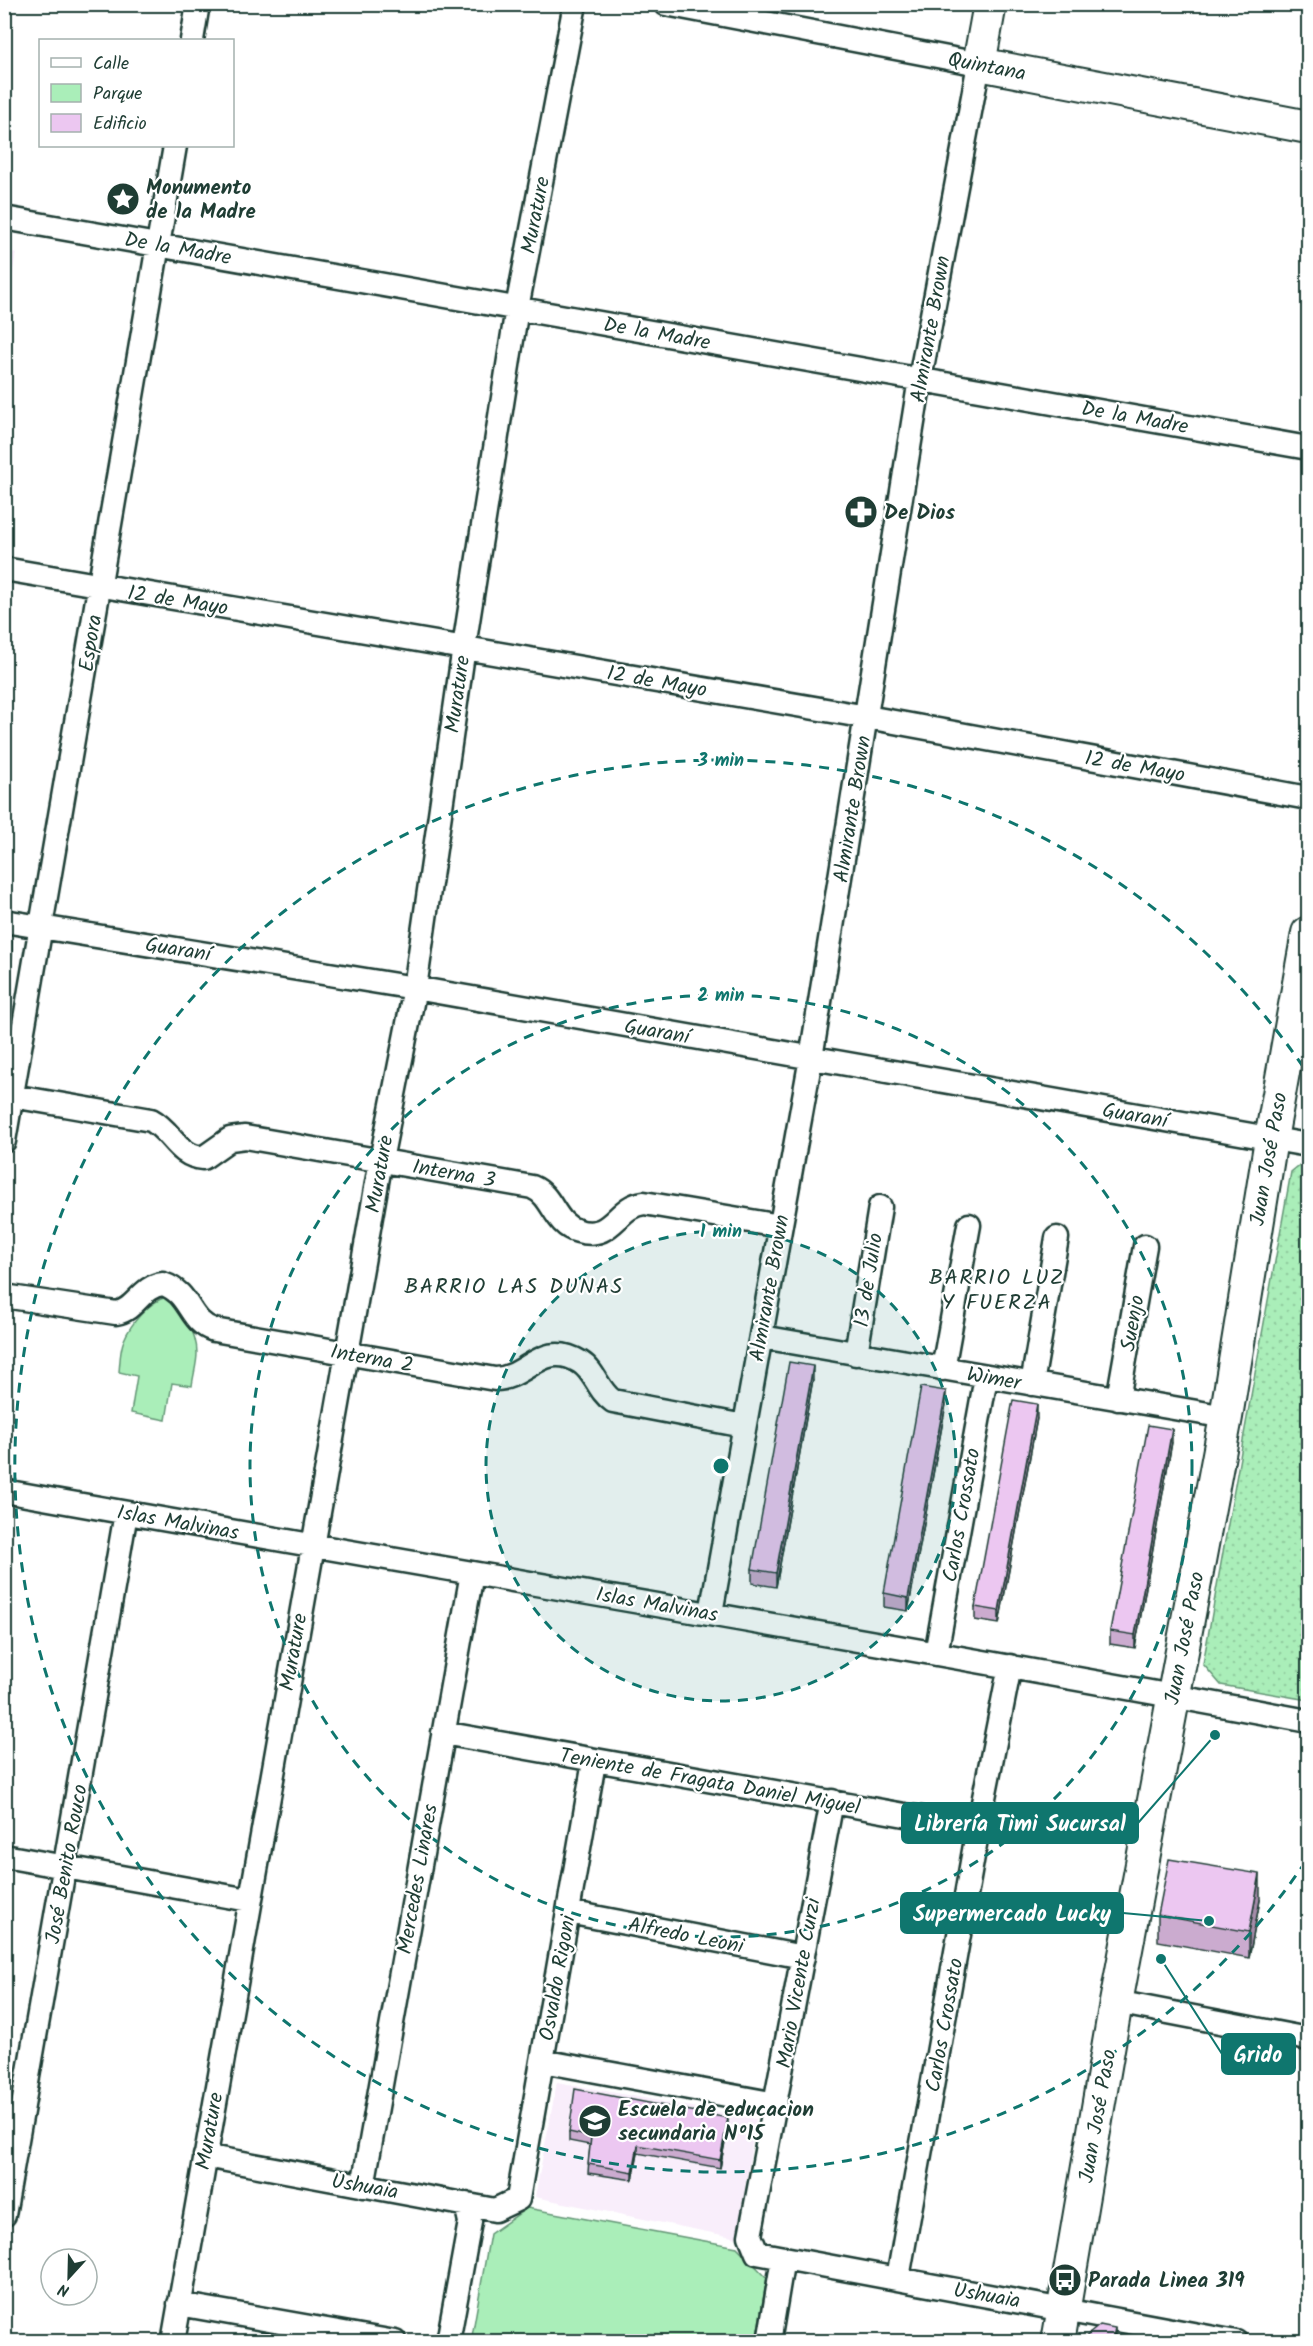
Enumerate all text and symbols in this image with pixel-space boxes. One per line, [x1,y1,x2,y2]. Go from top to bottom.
legend [39,39,234,147]
street label: Quintana [945,44,1029,91]
text: Calle [93,50,129,79]
text: Parque [93,80,142,109]
text: Edificio [93,110,147,139]
place label: Monumento de la Madre [146,172,256,229]
street label: Murature [513,173,560,257]
place icon: Monumento de la Madre [105,181,141,217]
street label: De la Madre [122,224,234,275]
street label: Almirante Brown [902,253,961,405]
street label: De la Madre [601,309,713,360]
street label: De la Madre [1079,393,1191,444]
pharmacy icon: De Dios [843,494,879,530]
place label: De Dios [884,497,955,530]
street label: 12 de Mayo [125,577,230,626]
street label: Espora [71,612,112,674]
street label: Murature [437,653,480,735]
street label: 12 de Mayo [604,657,710,708]
street label: Almirante Brown [826,733,881,885]
street label: 12 de Mayo [1082,742,1188,793]
text: 3 min [697,747,744,776]
street label: Guaraní [143,929,216,972]
text: 2 min [698,982,744,1011]
street label: Guaraní [621,1011,695,1055]
street label: Juan José Paso [1242,1090,1297,1229]
street label: Guaraní [1099,1095,1173,1139]
street label: Murature [357,1132,404,1216]
street label: Interna 3 [410,1151,498,1198]
street label: Almirante Brown [741,1212,800,1364]
text: 1 min [700,1218,742,1247]
street label: 13 de Julio [846,1231,893,1330]
district label: BARRIO LUZ Y FUERZA [929,1261,1065,1321]
district label: BARRIO LAS DUNAS [404,1270,624,1305]
street label: Suenjo [1112,1292,1155,1354]
street label: Interna 2 [328,1336,416,1383]
street label: Wimer [964,1358,1024,1401]
street label: Carlos Crossato [934,1446,991,1585]
centre of rings [711,1456,731,1476]
street label: Islas Malvinas [114,1497,241,1550]
street label: Juan José Paso [1156,1569,1215,1708]
street label: Islas Malvinas [593,1579,720,1632]
street label: Murature [271,1610,318,1694]
street label: Teniente de Fragata Daniel Miguel [557,1740,863,1825]
street label: José Benito Rouco [37,1782,98,1947]
street label: Mercedes Linares [389,1802,448,1957]
callout: Librería Timi Sucursal [902,1803,1138,1843]
text: Librería Timi Sucursal [914,1808,1126,1843]
callout: Supermercado Lucky [901,1893,1123,1933]
street label: Mario Vicente Curzi [768,1895,831,2071]
text: Supermercado Lucky [913,1898,1112,1933]
street label: Alfredo Leoni [625,1909,747,1964]
street label: Osvaldo Rigoni [531,1912,586,2044]
street label: Carlos Crossato [917,1956,974,2095]
callout: Grido [1222,2034,1295,2074]
text: Grido [1234,2039,1282,2074]
street label: Juan José Paso [1071,2047,1126,2186]
street label: Murature [187,2089,234,2173]
place label: Escuela de educacion secundaria Nº15 [618,2094,814,2151]
school or university icon: Escuela de educacion secundaria Nº15 [577,2103,613,2139]
street label: Ushuaia [329,2165,401,2210]
north arrow [39,2247,99,2307]
bus stop icon: Parada Linea 319 [1047,2262,1083,2298]
place label: Parada Linea 319 [1088,2265,1245,2298]
street label: Ushuaia [951,2274,1023,2319]
text: N [55,2276,73,2303]

